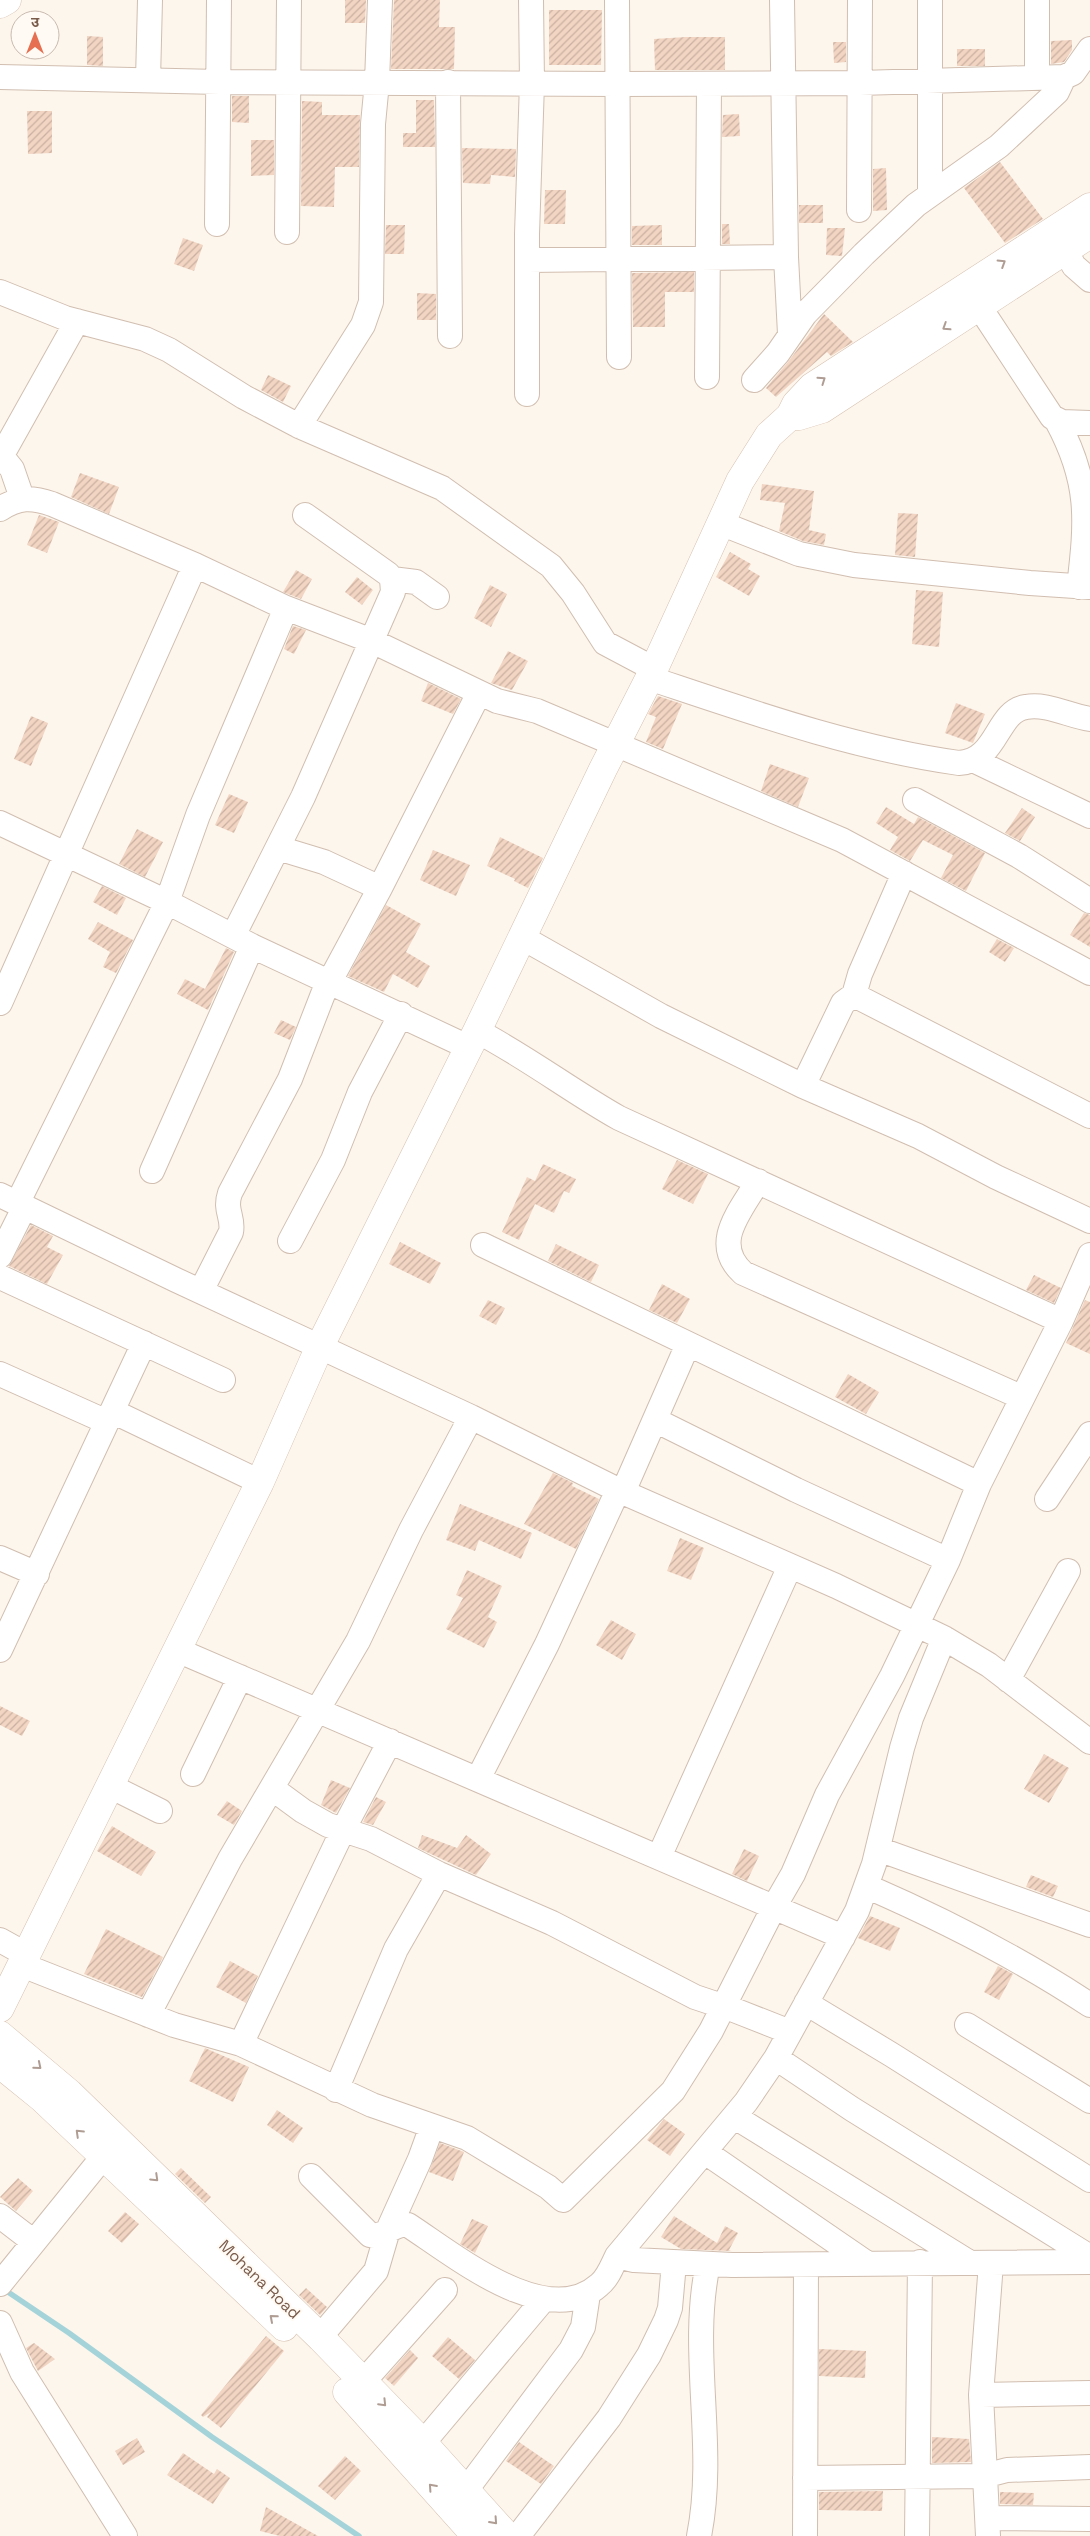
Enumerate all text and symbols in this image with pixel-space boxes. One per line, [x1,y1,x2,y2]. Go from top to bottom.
north arrow [10,10,60,60]
text: उ [31,13,40,31]
one-way arrow [997,260,1006,269]
one-way arrow [943,321,952,330]
one-way arrow [816,377,826,386]
one-way arrow [32,2060,41,2068]
one-way arrow [76,2130,85,2139]
one-way arrow [149,2172,158,2181]
street label: Mohana Road [215,2235,305,2323]
one-way arrow [269,2314,278,2323]
one-way arrow [377,2397,386,2406]
one-way arrow [429,2484,438,2493]
one-way arrow [488,2516,497,2525]

